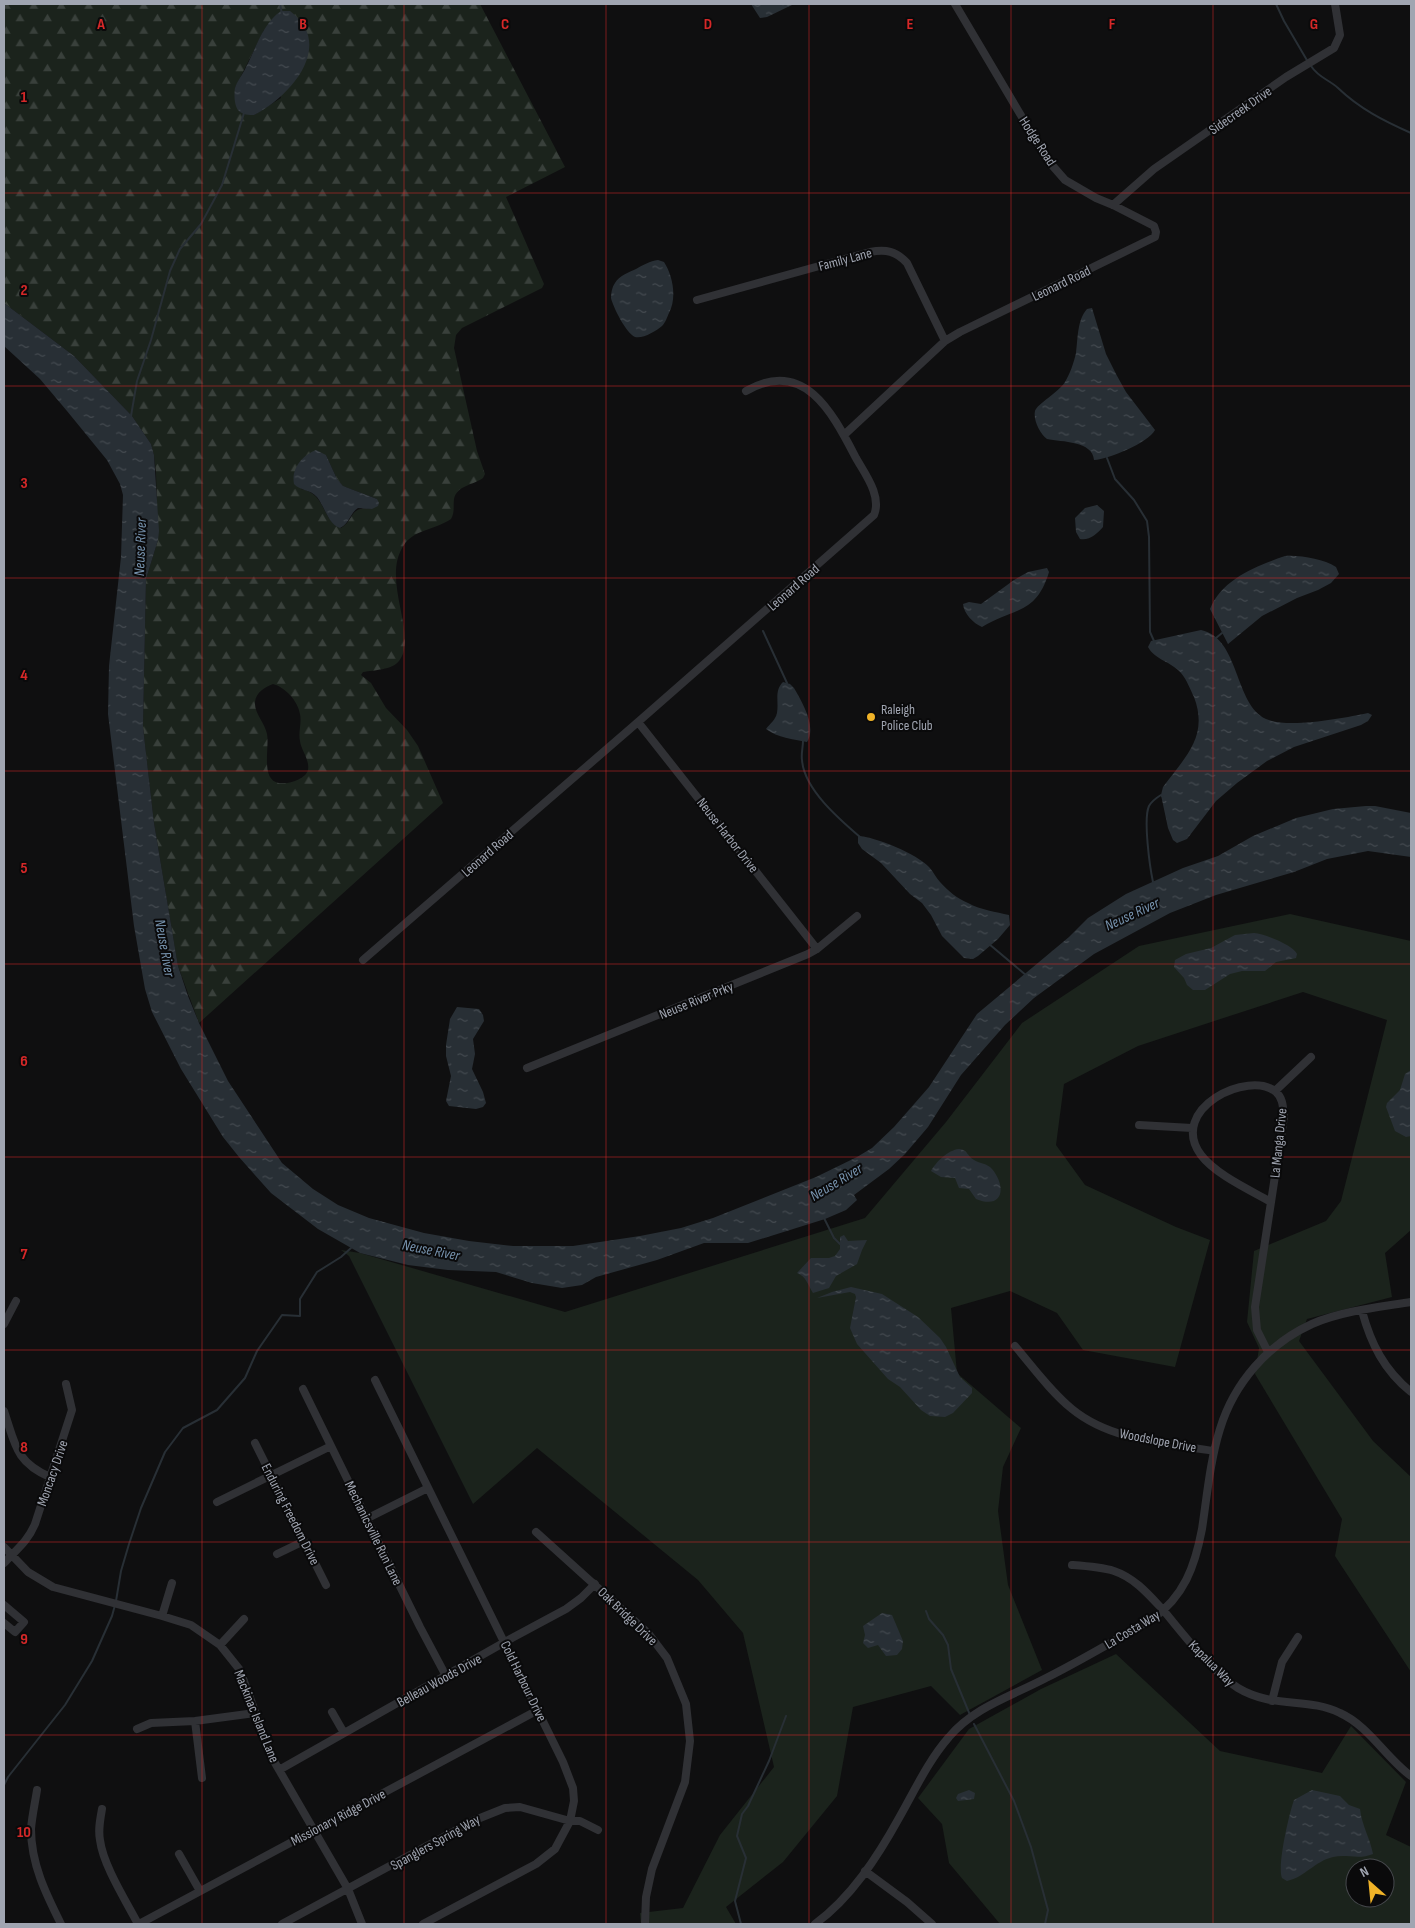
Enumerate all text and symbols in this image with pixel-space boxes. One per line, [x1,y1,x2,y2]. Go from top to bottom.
text: A [96,15,105,34]
text: B [299,15,307,34]
text: C [501,15,509,34]
text: D [704,15,712,34]
text: E [907,15,914,34]
text: F [1109,15,1116,34]
text: G [1310,15,1318,34]
street label: Sidecreek Drive [1206,83,1275,138]
text: 1 [21,88,28,107]
street label: Hodge Road [1015,113,1060,169]
street label: Family Lane [817,244,874,275]
street label: Leonard Road [1029,262,1093,305]
text: 2 [20,281,28,300]
text: 3 [20,474,28,493]
water label: Neuse River [130,517,151,576]
street label: Leonard Road [764,560,823,614]
text: 4 [20,666,28,685]
place label: Raleigh Police Club [881,701,933,734]
marker: Raleigh Police Club [865,711,877,723]
street label: Neuse Harbor Drive [693,794,762,876]
street label: Leonard Road [458,826,517,880]
text: 5 [20,859,28,878]
water label: Neuse River [1102,893,1163,935]
water label: Neuse River [150,918,179,979]
street label: Neuse River Prky [657,978,736,1023]
text: 6 [20,1052,28,1071]
street label: La Manga Drive [1266,1107,1291,1179]
water label: Neuse River [806,1159,867,1206]
water label: Neuse River [401,1236,462,1266]
text: 7 [21,1245,28,1264]
street label: Woodslope Drive [1118,1425,1198,1456]
text: 8 [20,1438,28,1457]
street label: Moncacy Drive [33,1438,72,1508]
street label: Enduring Freedom Drive [258,1461,323,1568]
street label: Mechanicsville Run Lane [341,1478,406,1588]
street label: Oak Bridge Drive [594,1584,661,1649]
street label: La Costa Way [1102,1606,1164,1653]
text: 9 [20,1630,28,1649]
street label: Kapalua Way [1185,1637,1239,1690]
street label: Cold Harbour Drive [497,1638,550,1724]
street label: Belleau Woods Drive [394,1650,485,1711]
street label: Mackinac Island Lane [230,1667,283,1765]
street label: Missionary Ridge Drive [288,1785,389,1850]
street label: Spanglers Spring Way [388,1811,483,1874]
text: 10 [17,1823,31,1842]
north arrow [1345,1858,1395,1908]
text: N [1357,1863,1372,1881]

